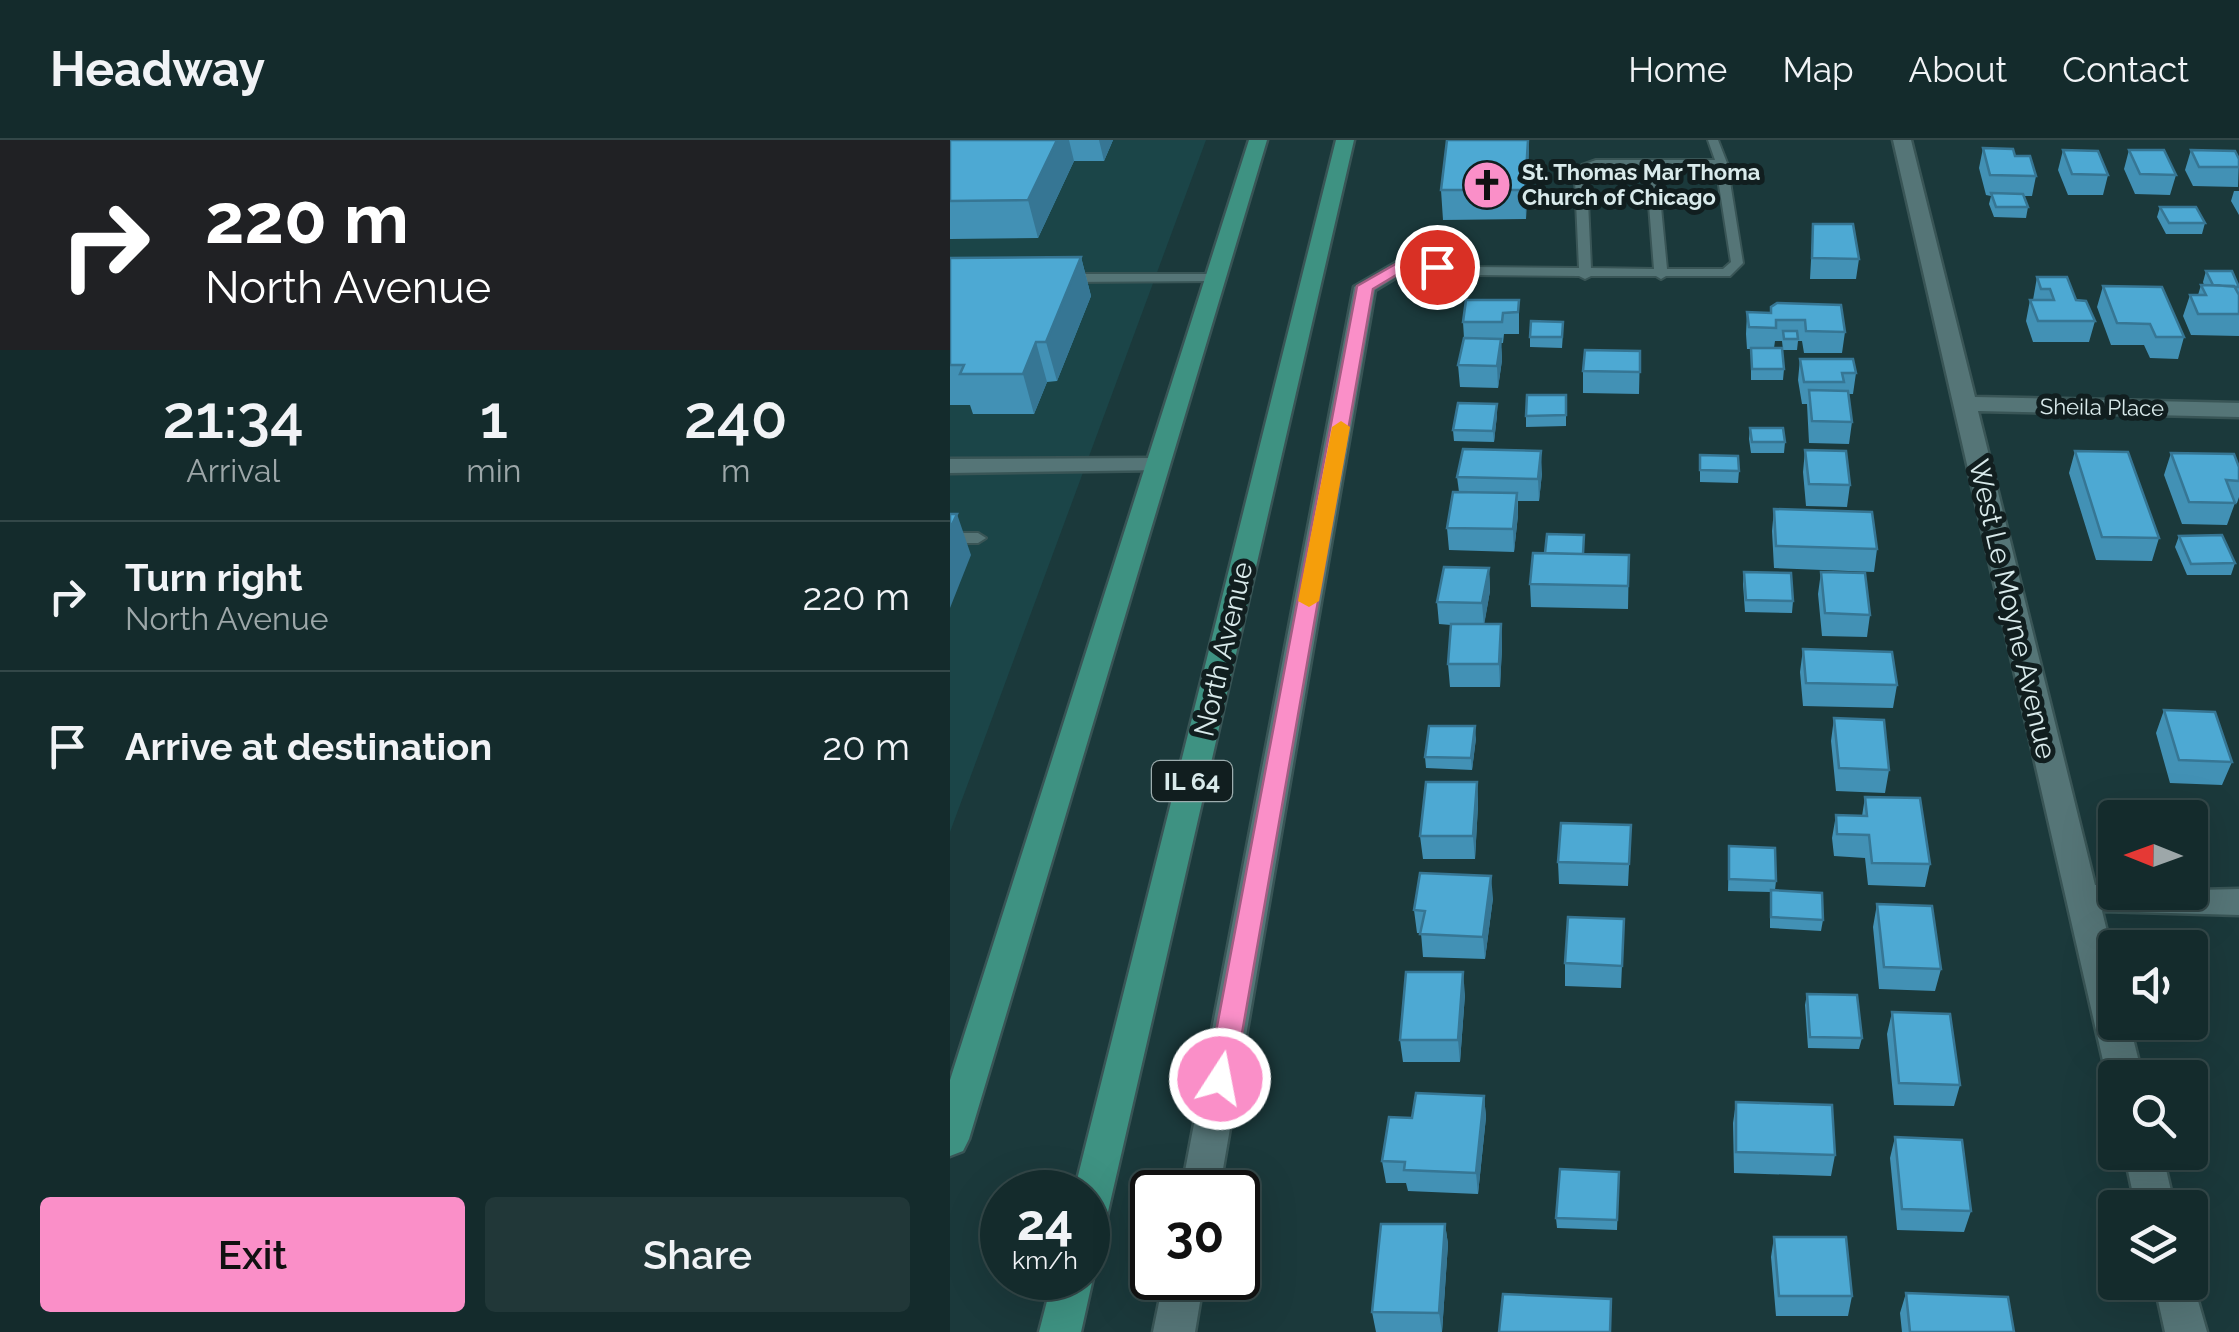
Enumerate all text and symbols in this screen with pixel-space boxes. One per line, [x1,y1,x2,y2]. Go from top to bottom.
text: Headway [50,41,265,97]
text: Home [1628,49,1727,90]
text: Map [1782,49,1854,90]
text: About [1909,49,2007,90]
text: Contact [2062,49,2189,90]
church icon: St. Thomas Mar Thoma Church of Chicago [1461,159,1513,211]
place label: St. Thomas Mar Thoma Church of Chicago [1522,159,1760,210]
text: 220 m [205,177,409,259]
icon: right [40,180,170,310]
pin [1395,225,1480,310]
icon: arrive [1410,240,1465,295]
text: North Avenue [205,261,491,314]
text: 21:34 [162,382,304,452]
text: 1 [480,382,508,452]
text: 240 [684,382,788,452]
street label: Sheila Place [2040,393,2164,421]
text: Arrival [186,452,280,489]
text: min [466,452,521,489]
text: m [721,452,750,489]
street label: West Le Moyne Avenue [1962,456,2063,762]
text: Turn right [125,555,302,600]
street label: North Avenue [1187,559,1260,740]
icon: right [40,569,95,624]
text: 220 m [803,574,910,619]
text: North Avenue [125,600,329,637]
icon: arrive [40,719,95,774]
text: Arrive at destination [125,724,492,769]
text: 20 m [822,724,910,769]
road number: IL 64 [1152,761,1232,801]
north arrow [2098,800,2208,910]
map controls [2098,800,2208,1300]
button: sound [2098,930,2208,1040]
position arrow [1168,1027,1272,1131]
button: search [2098,1060,2208,1170]
speed limit sign: 30 [1130,1170,1260,1300]
button: layers [2098,1190,2208,1300]
text: 24 [1017,1193,1073,1252]
button: Exit [40,1197,465,1312]
button: Share [485,1197,910,1312]
text: km/h [1012,1245,1078,1275]

